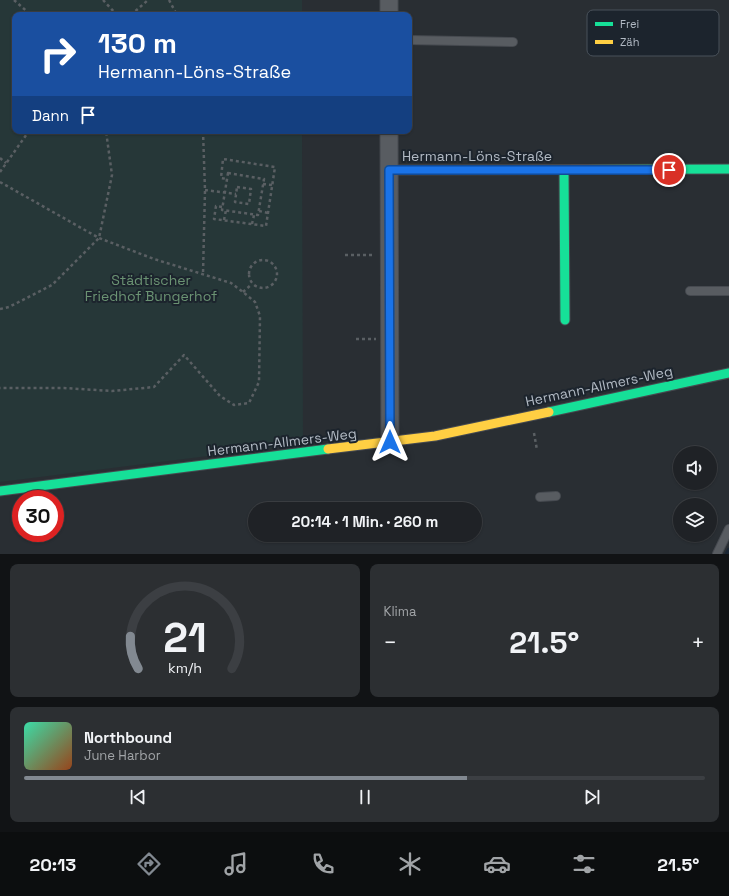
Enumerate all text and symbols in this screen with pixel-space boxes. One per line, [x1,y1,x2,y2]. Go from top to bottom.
legend [587,10,719,56]
text: Frei [620,17,639,31]
text: 130 m [98,25,177,61]
icon: right [32,28,84,80]
text: Zäh [620,35,639,49]
text: Hermann-Löns-Straße [98,60,291,83]
icon: arrive [77,104,99,126]
text: Dann [32,106,69,125]
street label: Hermann-Löns-Straße [402,147,552,165]
pin [652,153,686,187]
icon: arrive [658,159,680,181]
park label: Städtischer Friedhof Bungerhof [85,271,217,305]
street label: Hermann-Allmers-Weg [524,362,674,410]
position arrow [369,421,411,463]
street label: Hermann-Allmers-Weg [206,424,358,460]
map controls [673,446,717,542]
button: sound [673,446,717,490]
speed limit sign: 30 [12,490,64,542]
button: layers [673,498,717,542]
text: 20:14 · 1 Min. · 260 m [292,512,438,531]
text: Klima [384,603,416,620]
text: 21 [163,610,207,663]
text: 21.5° [509,623,579,662]
text: − [384,628,397,656]
text: + [691,628,705,656]
text: km/h [168,658,202,676]
text: Northbound [84,728,172,747]
text: June Harbor [84,747,161,764]
icon: previous [127,786,149,808]
icon: pause [354,786,376,808]
icon: next [581,786,603,808]
icon: directions [135,850,163,878]
icon: music [222,850,250,878]
icon: phone [309,850,337,878]
icon: climate [396,850,424,878]
icon: car [483,850,511,878]
icon: filters [570,850,598,878]
text: 20:13 [30,853,76,876]
text: 21.5° [657,853,699,876]

